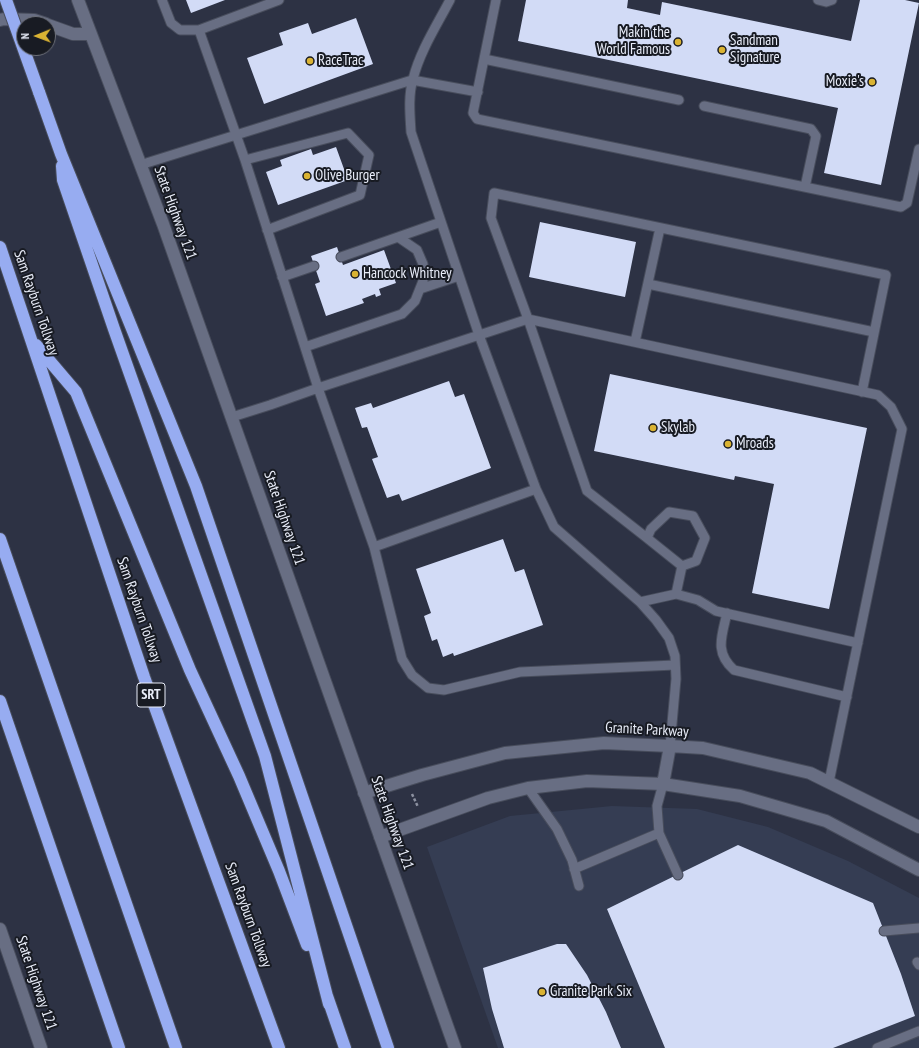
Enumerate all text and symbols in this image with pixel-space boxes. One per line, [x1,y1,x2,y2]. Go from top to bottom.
north arrow [16,16,56,56]
place label: Makin the World Famous [597,24,670,59]
place label: Sandman Signature [730,32,780,67]
text: N [18,33,32,39]
marker: Makin the World Famous [673,37,683,47]
marker: Sandman Signature [717,45,727,55]
place label: RaceTrac [318,52,363,70]
marker: RaceTrac [305,56,315,66]
place label: Moxie's [826,73,864,91]
marker: Moxie's [867,77,877,87]
street label: State Highway 121 [150,164,200,262]
place label: Olive Burger [315,167,380,185]
marker: Olive Burger [302,171,312,181]
street label: Sam Rayburn Tollway [10,248,62,358]
place label: Hancock Whitney [363,265,452,283]
marker: Hancock Whitney [350,269,360,279]
place label: Skylab [661,419,695,437]
marker: Skylab [648,423,658,433]
place label: Mroads [736,435,774,453]
marker: Mroads [723,439,733,449]
street label: State Highway 121 [260,469,308,567]
street label: Sam Rayburn Tollway [113,555,165,665]
road number: SRT [137,683,165,707]
street label: Granite Parkway [605,719,689,741]
street label: State Highway 121 [367,774,417,872]
street label: Sam Rayburn Tollway [221,860,275,970]
street label: State Highway 121 [12,934,60,1032]
place label: Granite Park Six [550,983,632,1001]
marker: Granite Park Six [537,987,547,997]

